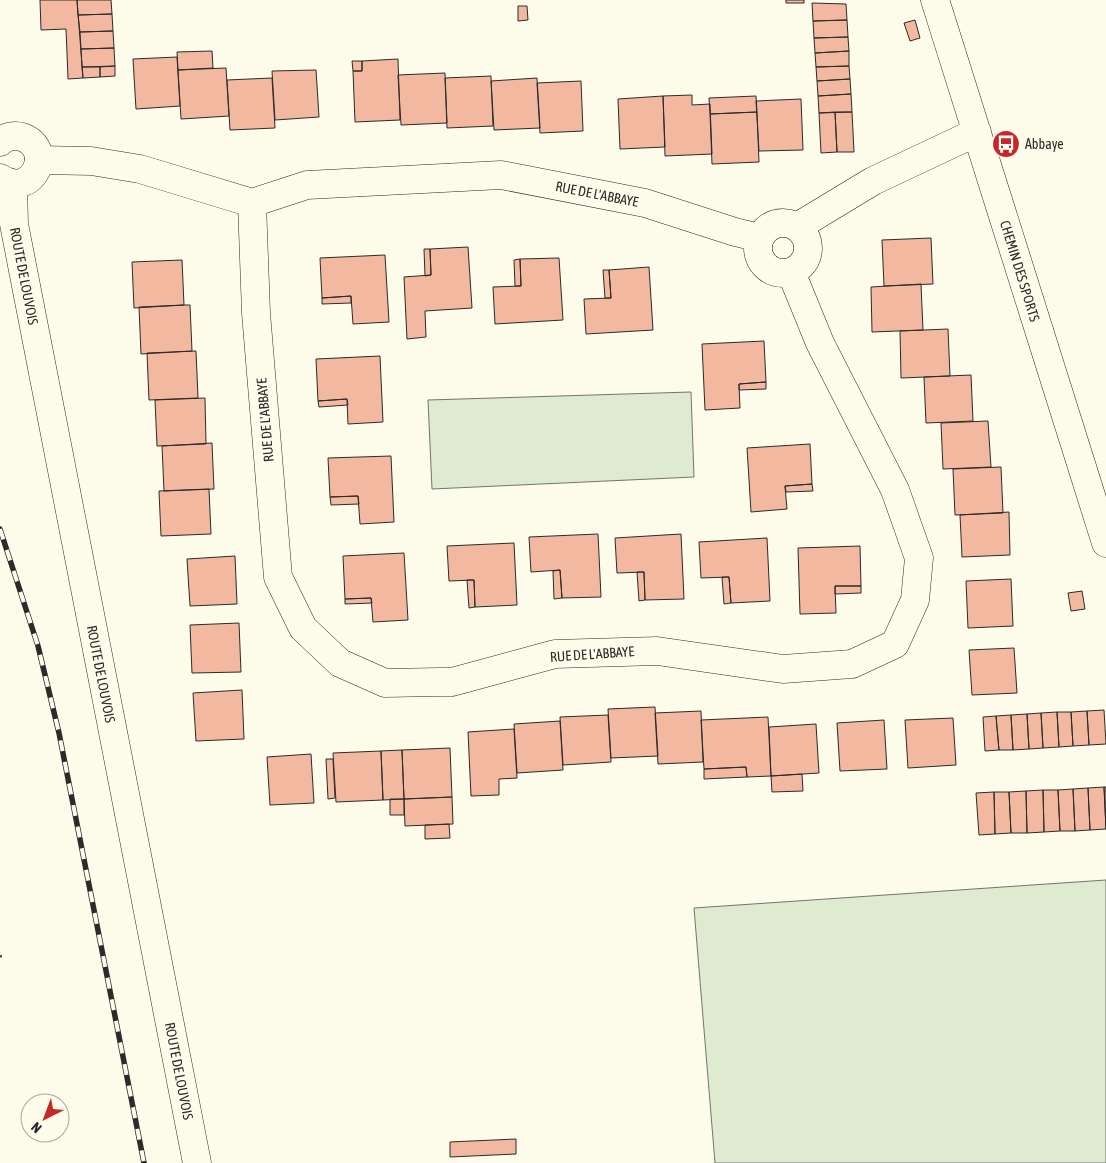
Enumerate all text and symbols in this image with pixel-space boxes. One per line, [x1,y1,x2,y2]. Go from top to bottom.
bus stop icon: Abbaye [991,129,1021,159]
place label: Abbaye [1025,136,1064,152]
street label: RUE DE L'ABBAYE [554,178,640,210]
street label: CHEMIN DES SPORTS [997,218,1043,324]
street label: ROUTE DE LOUVOIS [7,226,41,326]
street label: RUE DE L'ABBAYE [253,377,277,463]
street label: ROUTE DE LOUVOIS [84,624,118,724]
street label: RUE DE L'ABBAYE [549,643,635,665]
street label: ROUTE DE LOUVOIS [162,1021,196,1121]
north arrow [20,1093,70,1143]
text: N [28,1119,45,1136]

